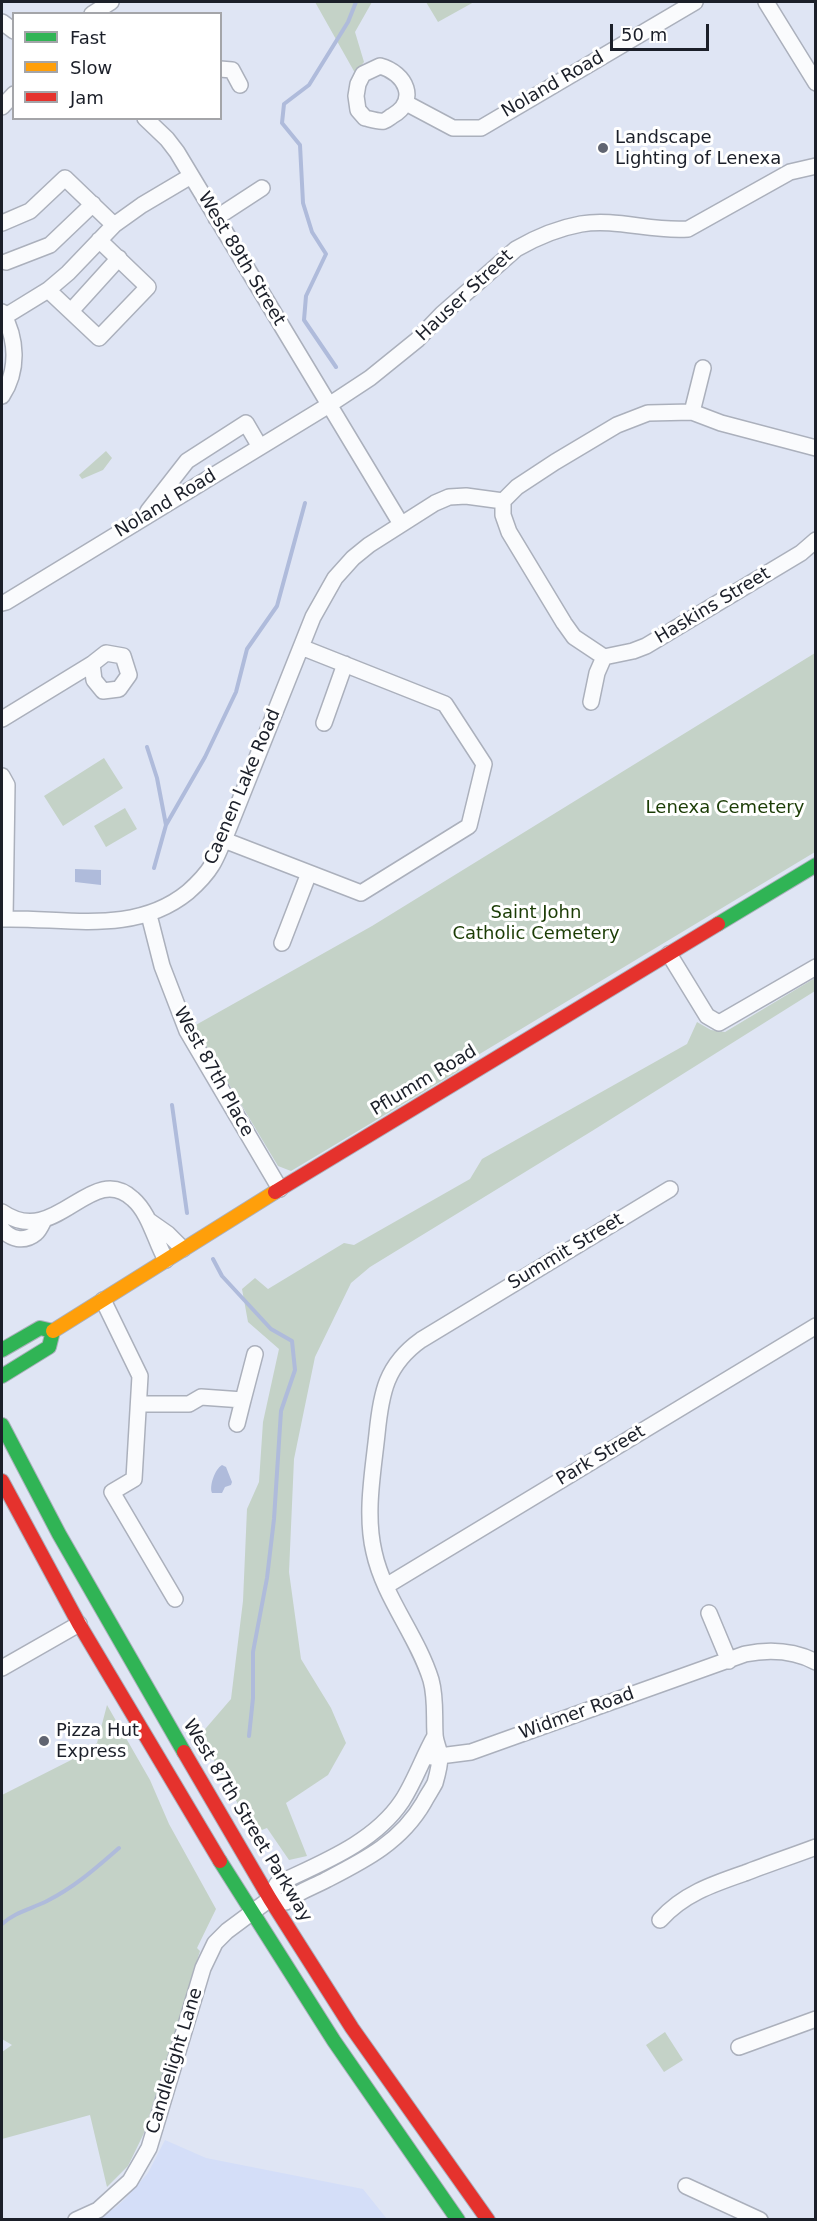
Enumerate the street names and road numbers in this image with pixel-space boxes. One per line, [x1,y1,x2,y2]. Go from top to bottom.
street label: Noland Road [498,47,608,123]
street label: West 89th Street [193,188,289,330]
street label: Hauser Street [412,246,518,346]
street label: Noland Road [111,465,221,543]
street label: Haskins Street [651,563,775,649]
street label: Caenen Lake Road [200,706,286,868]
street label: West 87th Place [168,1003,258,1141]
street label: Pflumm Road [367,1041,481,1121]
street label: Summit Street [505,1209,627,1295]
street label: Park Street [553,1421,649,1491]
street label: Widmer Road [517,1683,637,1745]
street label: West 87th Street Parkway [178,1716,316,1926]
street label: Candlelight Lane [143,1985,207,2137]

